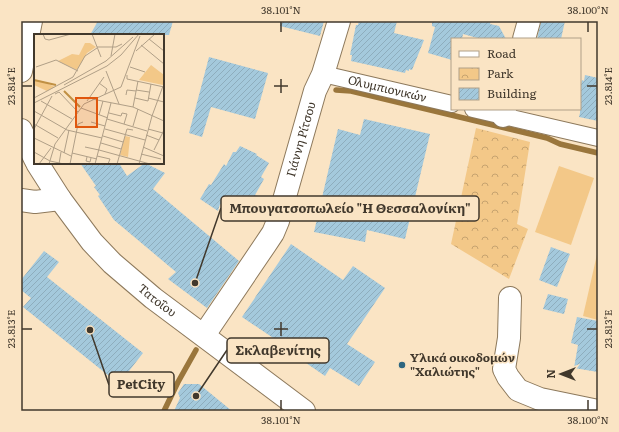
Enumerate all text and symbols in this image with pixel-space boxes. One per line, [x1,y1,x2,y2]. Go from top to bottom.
text: 38.101°N [261,2,301,17]
text: 38.100°N [567,2,609,17]
inset map [34,34,164,164]
legend [451,38,581,110]
text: Road [487,44,517,62]
text: Park [487,64,514,82]
text: 23.814°E [3,67,18,105]
text: 23.814°E [600,67,615,105]
street label: Ολυμπιονικών [346,70,429,106]
text: Building [487,84,537,102]
street label: Γιάννη Ρίτσου [281,99,320,179]
callout: Μπουγατσοπωλείο "Η Θεσσαλονίκη" [221,196,479,221]
text: Μπουγατσοπωλείο "Η Θεσσαλονίκη" [229,198,471,217]
street label: Τατοΐου [134,279,181,321]
text: 23.813°E [3,310,18,348]
text: 23.813°E [600,310,615,348]
callout: Σκλαβενίτης [227,338,329,363]
text: Σκλαβενίτης [235,340,321,359]
place label: Υλικά οικοδομών "Χαλιώτης" [410,348,515,380]
north arrow [541,354,581,394]
marker: Υλικά οικοδομών "Χαλιώτης" [397,360,407,370]
text: N [542,369,558,379]
callout: PetCity [109,372,174,397]
text: PetCity [117,374,165,393]
text: 38.101°N [261,412,301,427]
text: 38.100°N [567,412,609,427]

